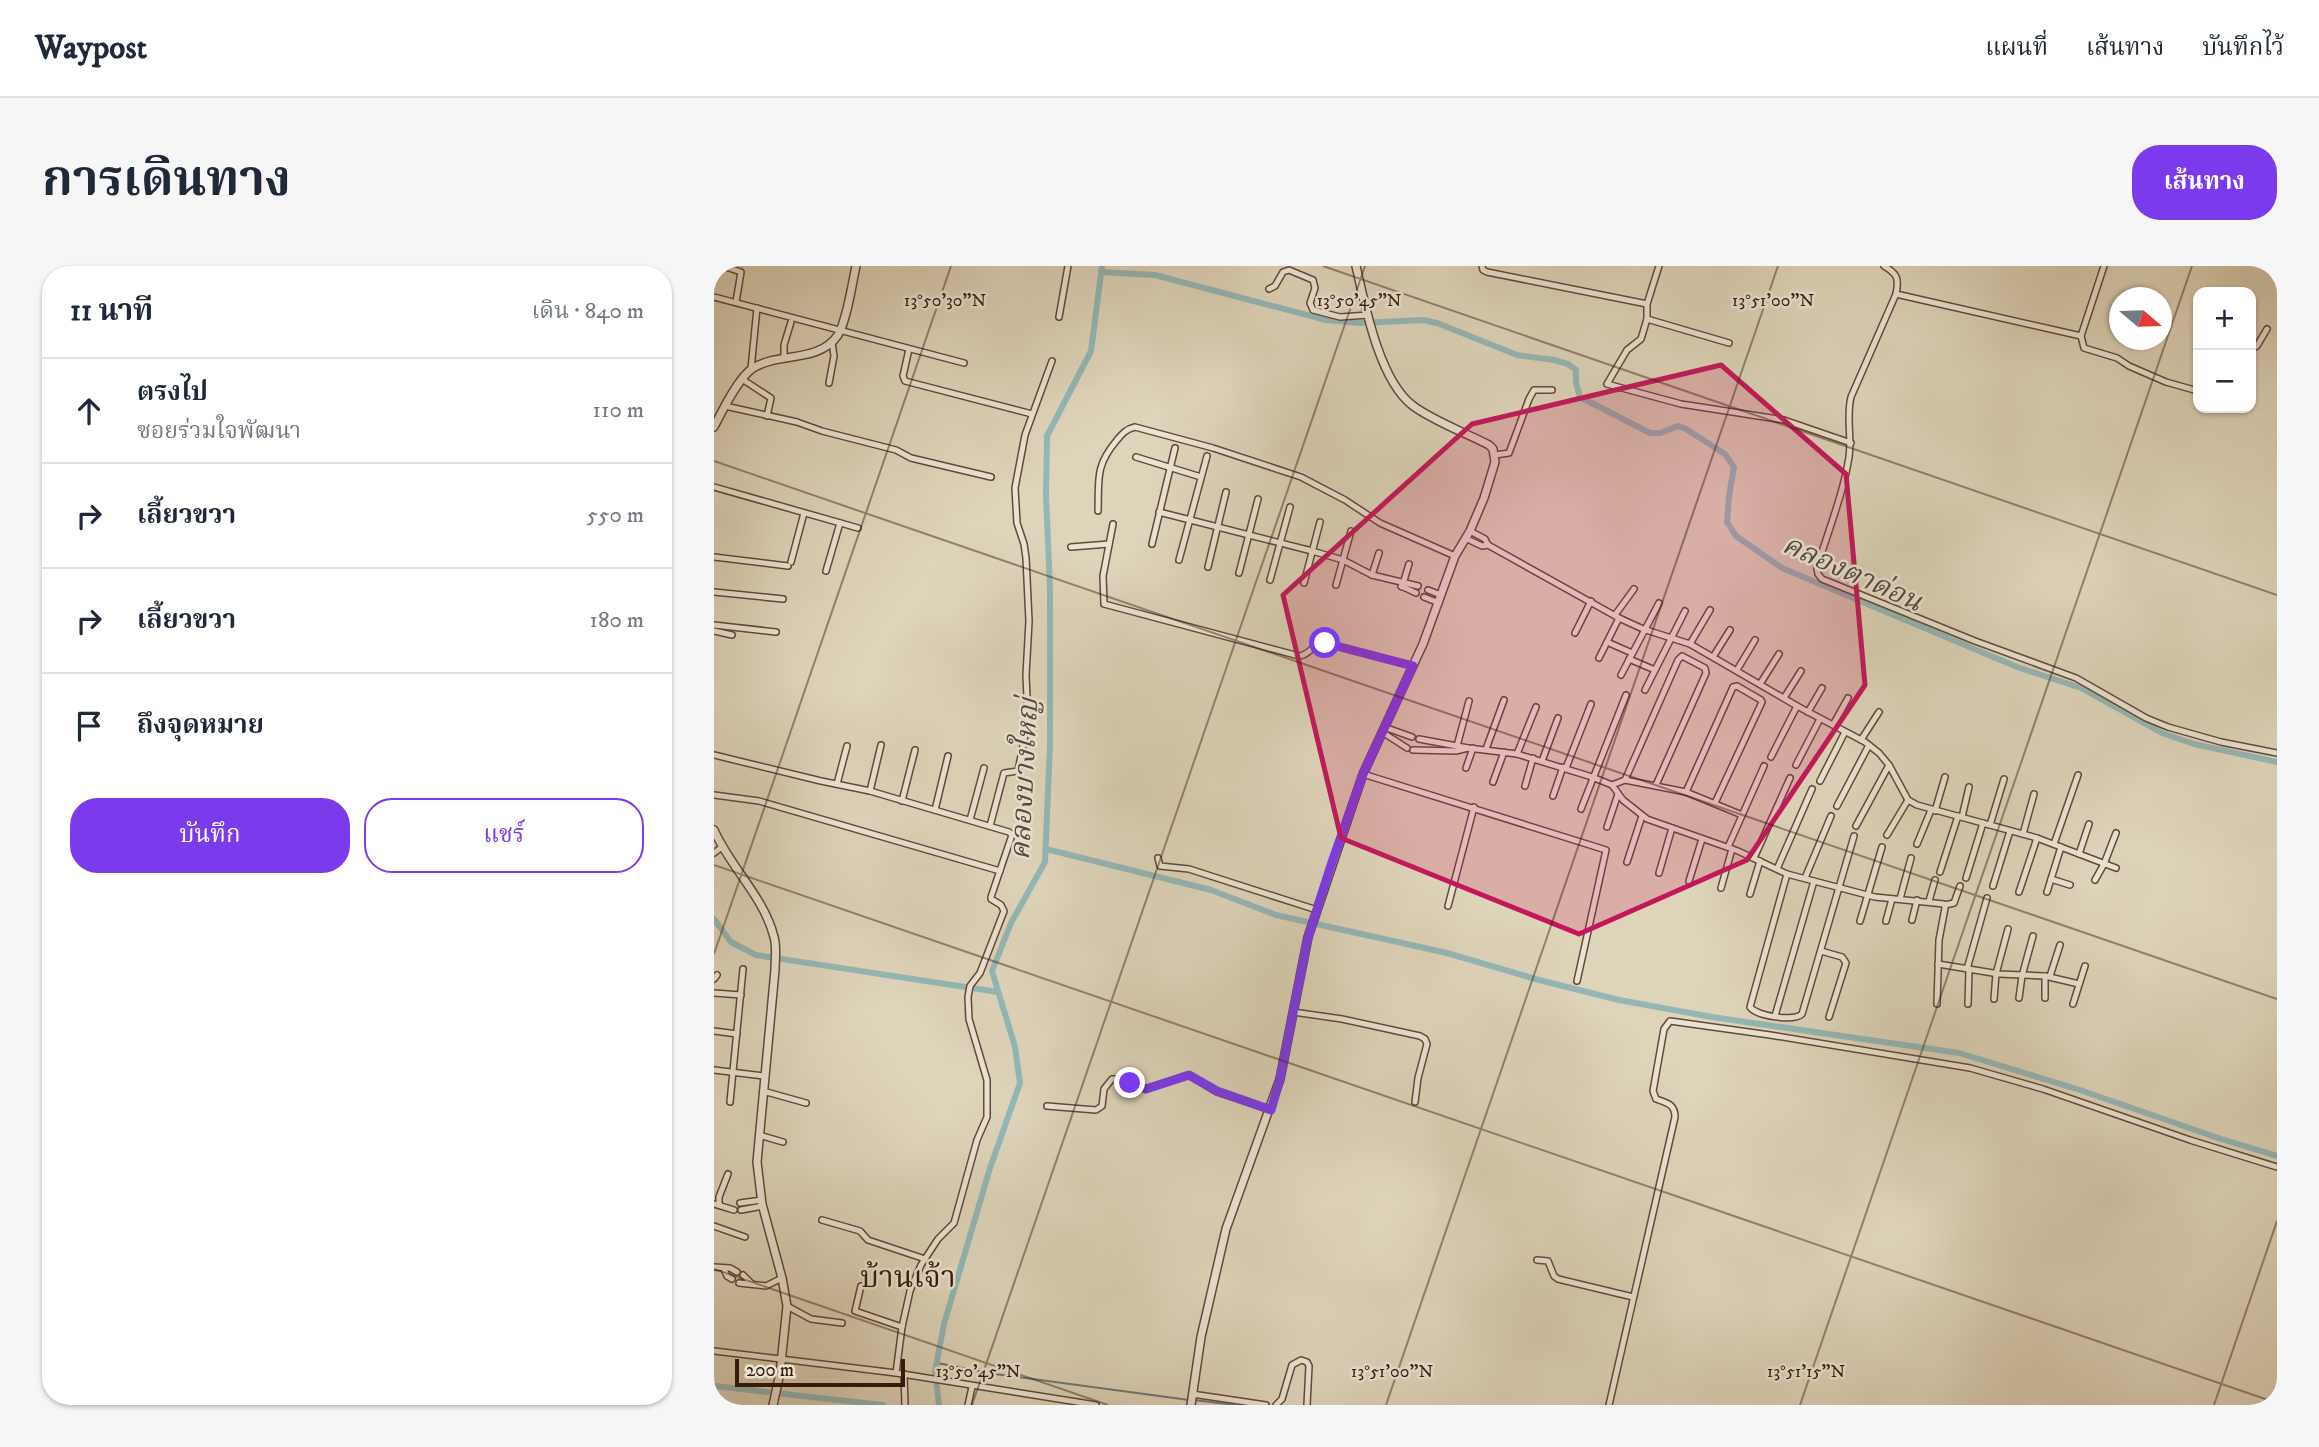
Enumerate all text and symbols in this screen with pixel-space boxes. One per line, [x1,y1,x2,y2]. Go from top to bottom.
text: Waypost [35,28,147,69]
text: แผนที่ [1985,33,2048,63]
text: เส้นทาง [2086,33,2164,63]
text: บันทึกไว้ [2202,33,2284,63]
button: เส้นทาง [2132,145,2277,220]
text: การเดินทาง [42,150,291,212]
north arrow [2109,287,2172,350]
map controls [2193,287,2256,413]
button: + [2193,287,2256,350]
text: 13°50'30"N [904,290,986,312]
text: 13°50'45"N [1316,290,1402,312]
text: 13°51'00"N [1732,290,1814,312]
text: 11 นาที [70,293,153,330]
text: เดิน · 840 m [532,297,644,326]
button: − [2193,350,2256,413]
text: ตรงไป [137,376,208,409]
icon: ahead [70,392,108,430]
text: 110 m [593,396,644,425]
text: ซอยร่วมใจพัฒนา [137,417,301,446]
icon: right [70,497,108,535]
text: เลี้ยวขวา [137,499,236,532]
text: 550 m [587,501,644,530]
water label: คลองตาด่อน [1777,527,1928,620]
icon: right [70,602,108,640]
text: เลี้ยวขวา [137,604,236,637]
text: 180 m [589,606,644,635]
route start [1309,627,1340,658]
water label: คลองบางใหญ่ [1000,693,1046,861]
icon: arrive [70,707,108,745]
text: ถึงจุดหมาย [137,709,264,742]
button: บันทึก [70,798,350,873]
button: แชร์ [364,798,644,873]
route end [1114,1067,1145,1098]
district label: บ้านเจ้า [860,1260,956,1297]
scale bar [735,1356,905,1388]
text: 200 m [746,1359,794,1382]
text: 13°50'45"N [935,1361,1021,1383]
text: 13°51'00"N [1351,1361,1433,1383]
text: 13°51'15"N [1767,1361,1845,1383]

